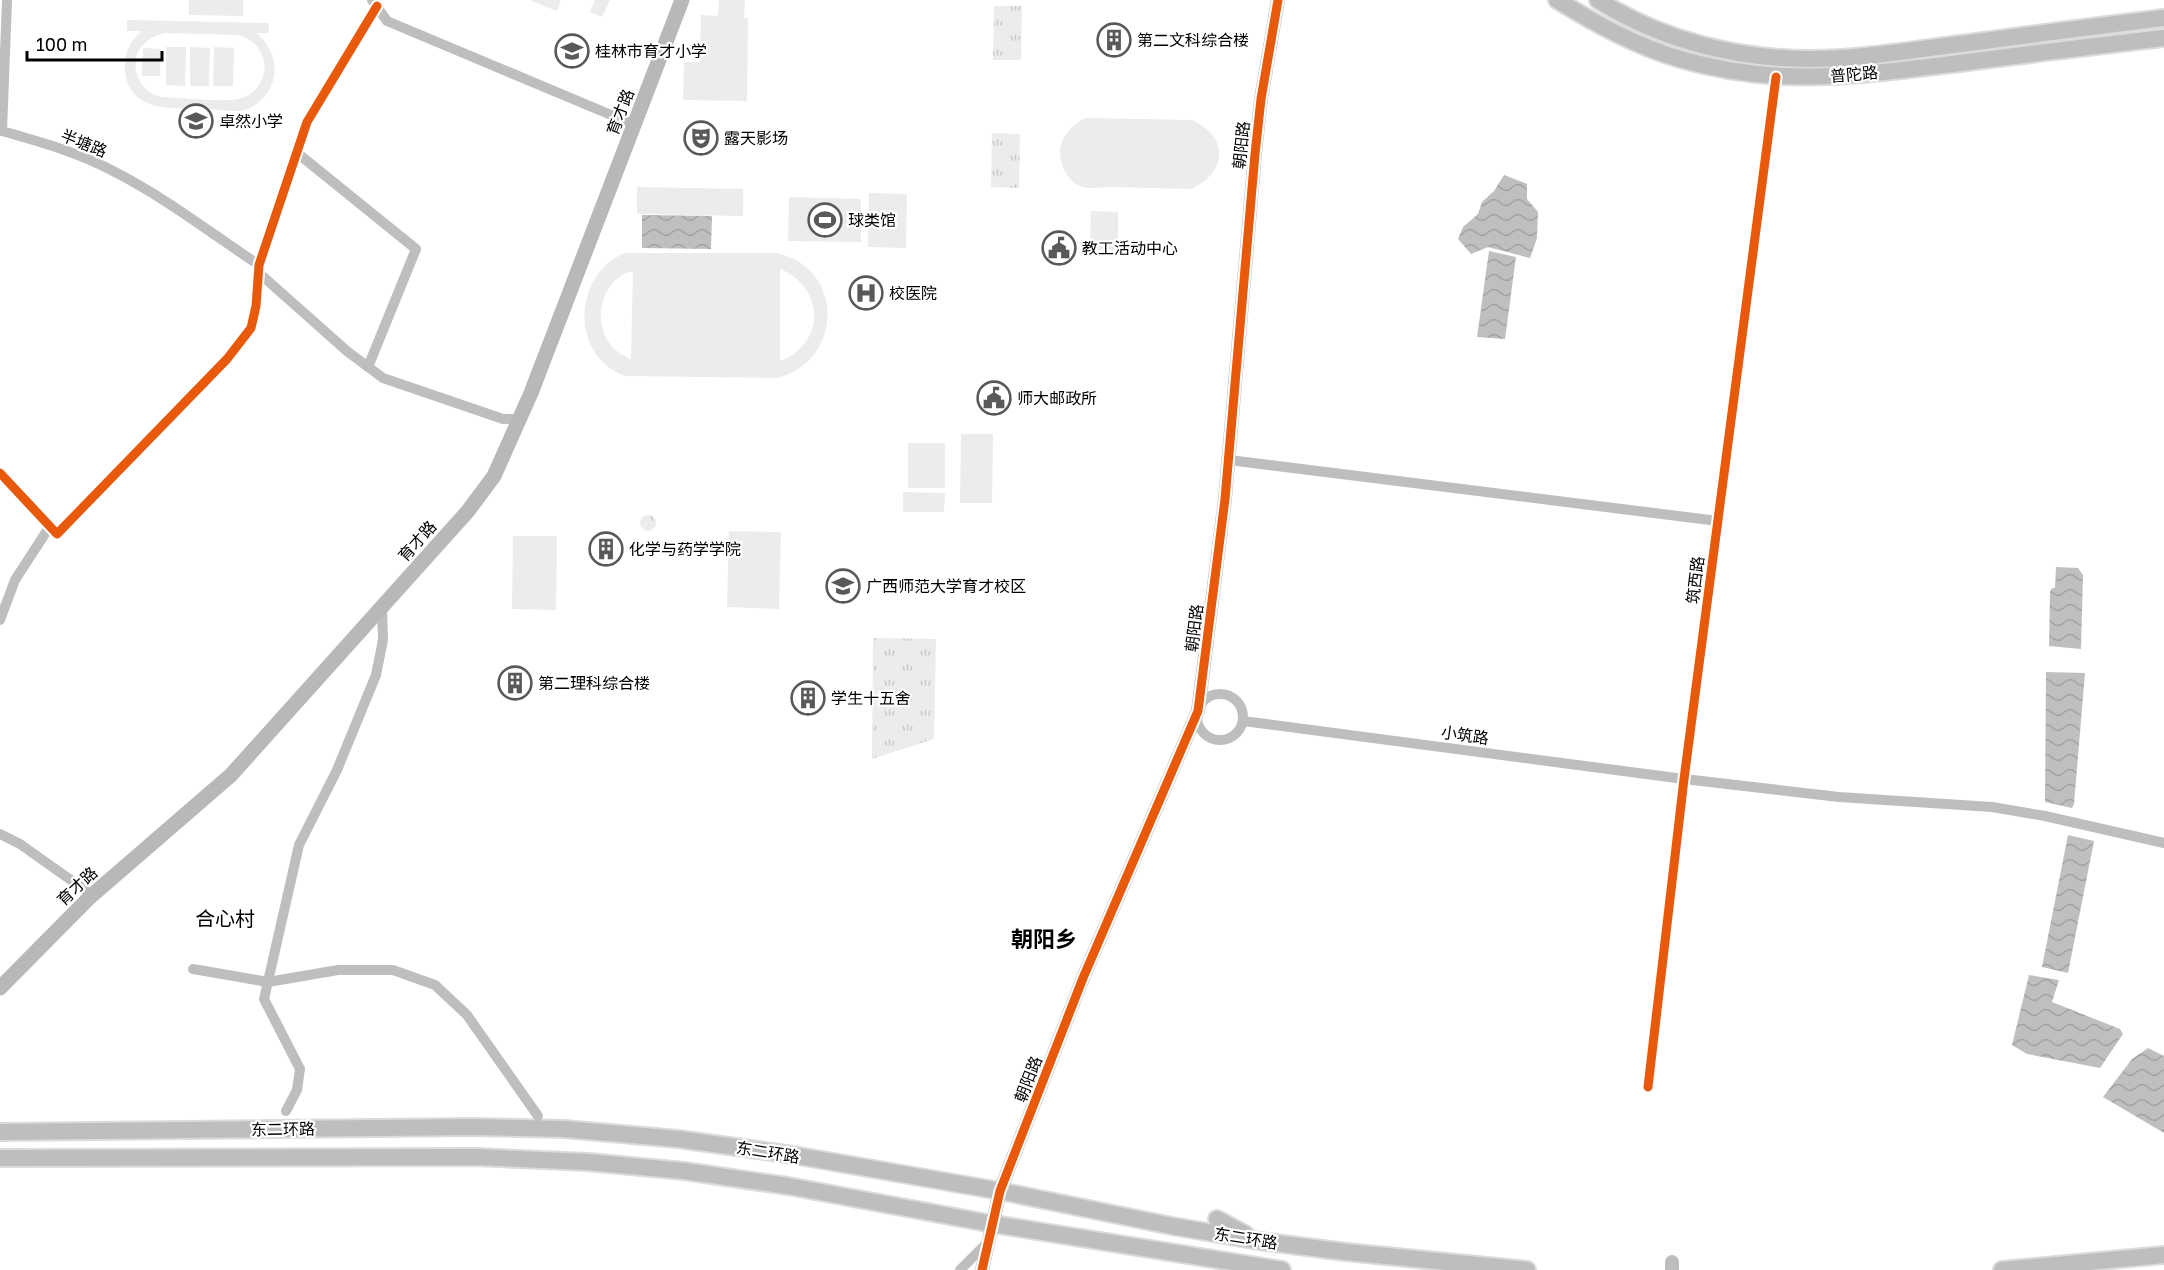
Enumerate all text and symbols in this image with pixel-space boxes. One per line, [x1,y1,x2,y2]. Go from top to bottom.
building icon: 第二文科综合楼 [1096,22,1132,58]
scale bar [27,24,162,62]
place label: 第二文科综合楼 [1137,30,1249,50]
text: 100 m [36,33,87,55]
school or university icon: 桂林市育才小学 [554,33,590,69]
place label: 桂林市育才小学 [595,41,707,61]
street label: 普陀路 [1829,62,1879,86]
street label: 育才路 [602,86,638,138]
school or university icon: 卓然小学 [178,103,214,139]
place label: 卓然小学 [219,111,283,131]
theatre icon: 露天影场 [683,120,719,156]
street label: 朝阳路 [1229,120,1253,170]
street label: 半塘路 [58,125,110,161]
place label: 露天影场 [724,128,788,148]
sports icon: 球类馆 [807,202,843,238]
place label: 球类馆 [848,210,896,230]
public building icon: 教工活动中心 [1041,230,1077,266]
place label: 教工活动中心 [1082,238,1178,258]
hospital icon: 校医院 [848,275,884,311]
place label: 校医院 [889,283,937,303]
public building icon: 师大邮政所 [976,380,1012,416]
place label: 师大邮政所 [1017,388,1097,408]
street label: 育才路 [394,516,440,566]
building icon: 化学与药学学院 [588,531,624,567]
place label: 化学与药学学院 [629,539,741,559]
street label: 筑西路 [1682,555,1708,605]
school or university icon: 广西师范大学育才校区 [825,568,861,604]
place label: 广西师范大学育才校区 [866,576,1026,596]
street label: 朝阳路 [1181,603,1207,653]
building icon: 第二理科综合楼 [497,665,533,701]
place label: 第二理科综合楼 [538,673,650,693]
building icon: 学生十五舍 [790,680,826,716]
place label: 学生十五舍 [831,688,911,708]
street label: 小筑路 [1440,722,1490,748]
street label: 育才路 [53,862,101,910]
district label: 合心村 [195,906,255,930]
district label: 朝阳乡 [1011,925,1077,952]
street label: 朝阳路 [1010,1053,1046,1105]
street label: 东二环路 [251,1118,315,1140]
street label: 东二环路 [735,1137,801,1167]
street label: 东二环路 [1213,1223,1279,1253]

